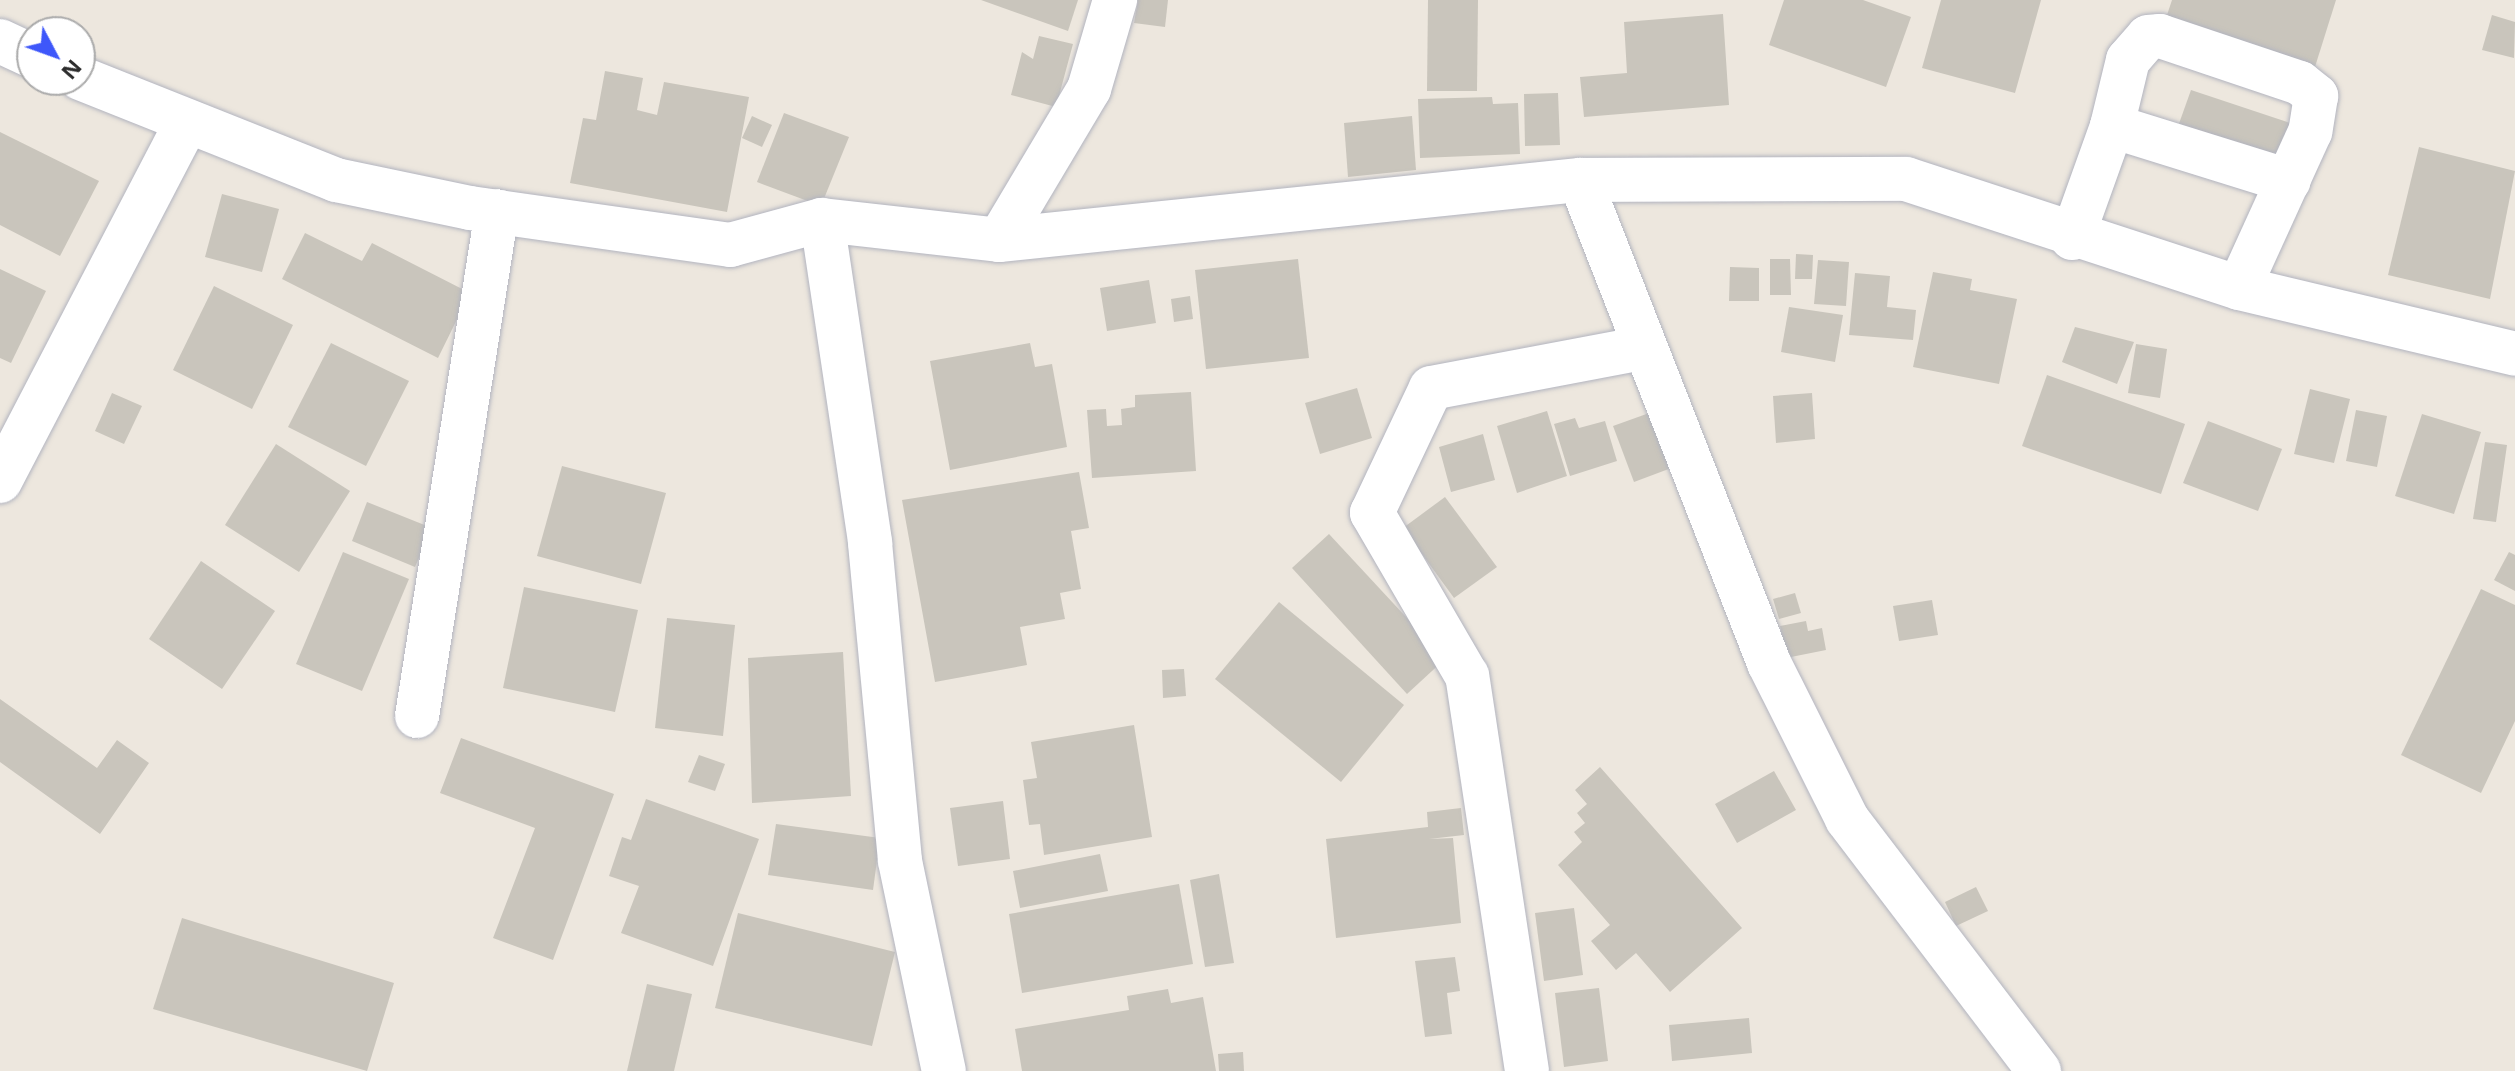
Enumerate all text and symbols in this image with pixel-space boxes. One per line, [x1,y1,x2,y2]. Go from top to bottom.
north arrow [16,16,96,96]
text: N [55,54,90,87]

